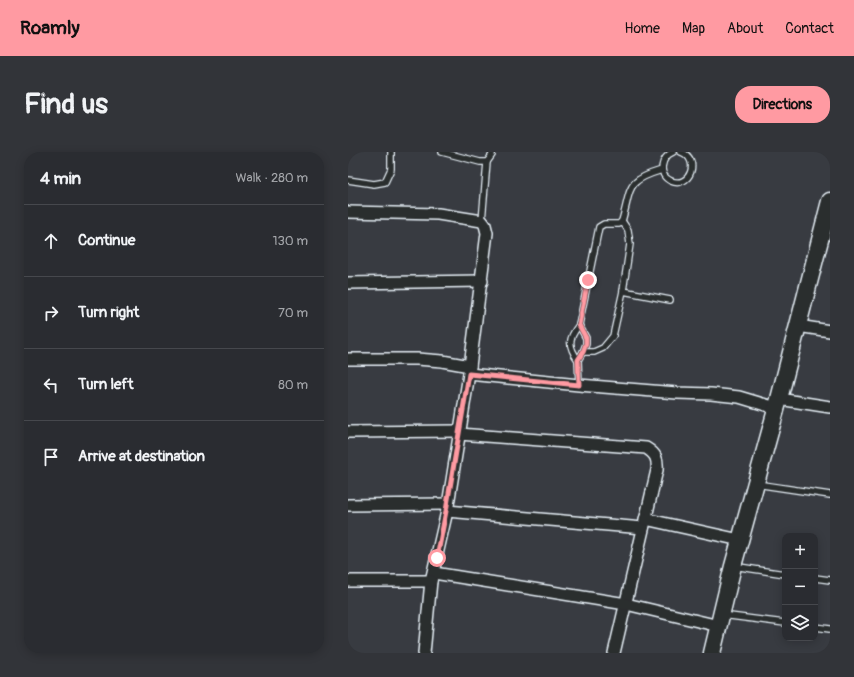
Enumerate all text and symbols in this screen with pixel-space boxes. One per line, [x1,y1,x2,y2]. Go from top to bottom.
text: Roamly [20,16,80,40]
text: Home [625,20,660,37]
text: Map [682,20,705,37]
text: About [727,20,763,37]
text: Contact [785,20,834,37]
button: Directions [735,86,830,123]
text: Find us [24,87,108,122]
text: 4 min [40,168,81,189]
text: Walk · 280 m [235,170,308,186]
icon: ahead [40,230,62,252]
text: Continue [78,231,136,250]
text: 130 m [272,233,308,249]
route end [579,271,597,289]
icon: right [40,302,62,324]
text: Turn right [78,303,139,322]
text: 70 m [278,305,308,321]
icon: left [40,374,62,396]
text: Turn left [78,375,134,394]
text: 80 m [278,377,308,393]
icon: arrive [40,446,62,468]
text: Arrive at destination [78,447,205,466]
map controls [782,533,818,641]
button: + [782,533,818,569]
route start [428,549,446,567]
button: − [782,569,818,605]
button: layers [782,605,818,641]

